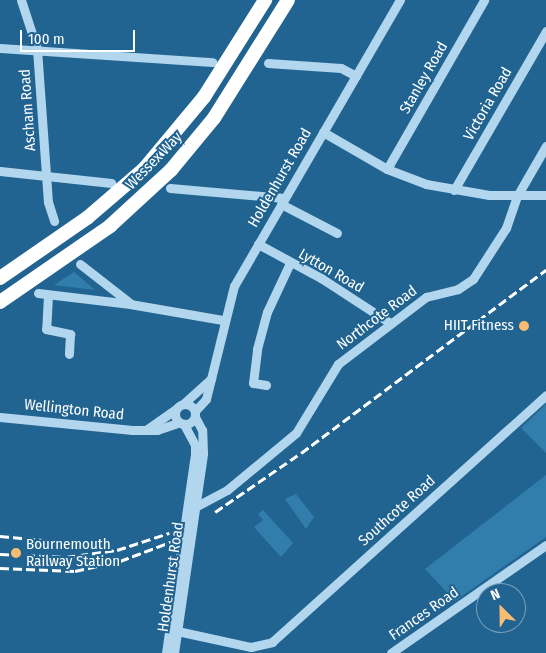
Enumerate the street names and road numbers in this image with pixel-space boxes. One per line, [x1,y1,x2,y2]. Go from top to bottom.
street label: Stanley Road [396,39,452,117]
street label: Victoria Road [460,64,516,144]
street label: Ascham Road [16,68,40,152]
street label: Holdenhurst Road [244,125,316,231]
street label: Wessex Way [122,128,186,194]
street label: Lytton Road [295,245,367,297]
street label: Northcote Road [333,282,421,354]
street label: Wellington Road [23,396,125,424]
street label: Southcote Road [355,472,439,550]
street label: Holdenhurst Road [154,521,188,633]
street label: Frances Road [386,584,462,644]

